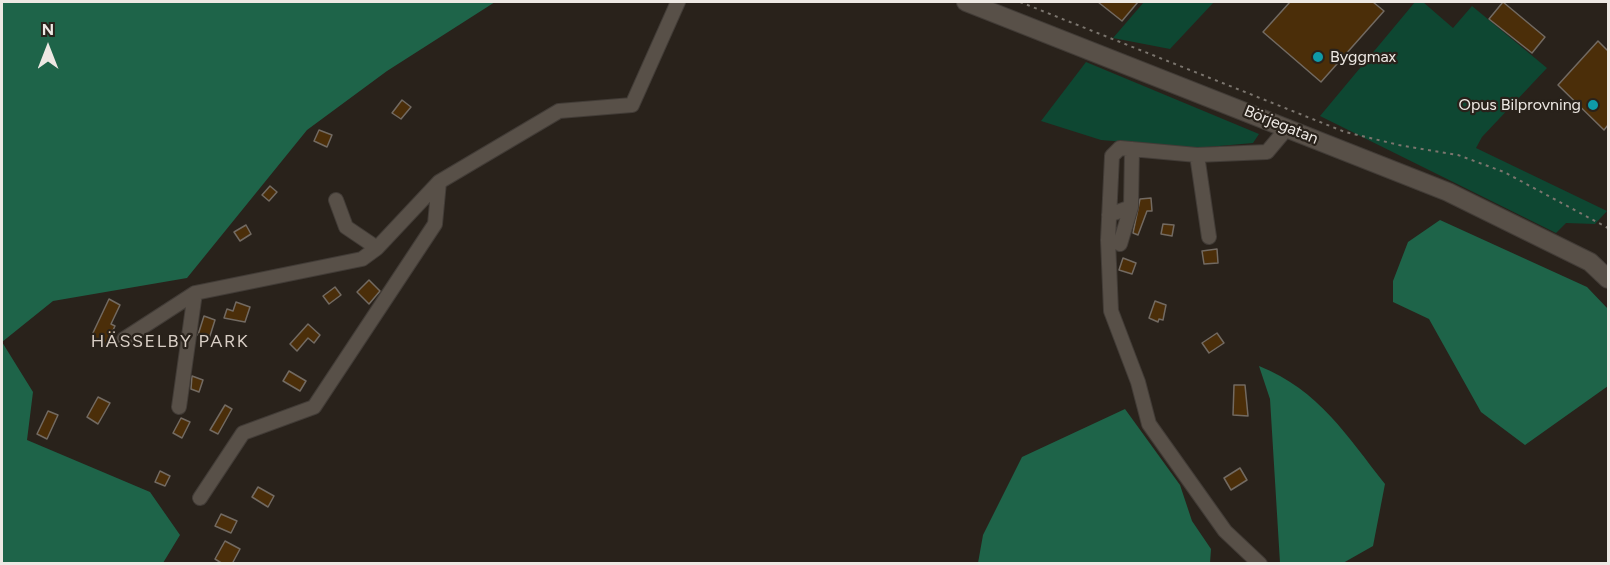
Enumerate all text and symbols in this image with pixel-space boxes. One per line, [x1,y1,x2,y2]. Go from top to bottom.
north arrow [18,18,78,78]
text: N [42,20,54,39]
place label: Byggmax [1330,47,1396,67]
marker: Byggmax [1311,50,1325,64]
place label: Opus Bilprovning [1459,95,1581,115]
marker: Opus Bilprovning [1586,98,1600,112]
street label: Börjegatan [1241,101,1321,149]
district label: HÄSSELBY PARK [91,331,249,353]

